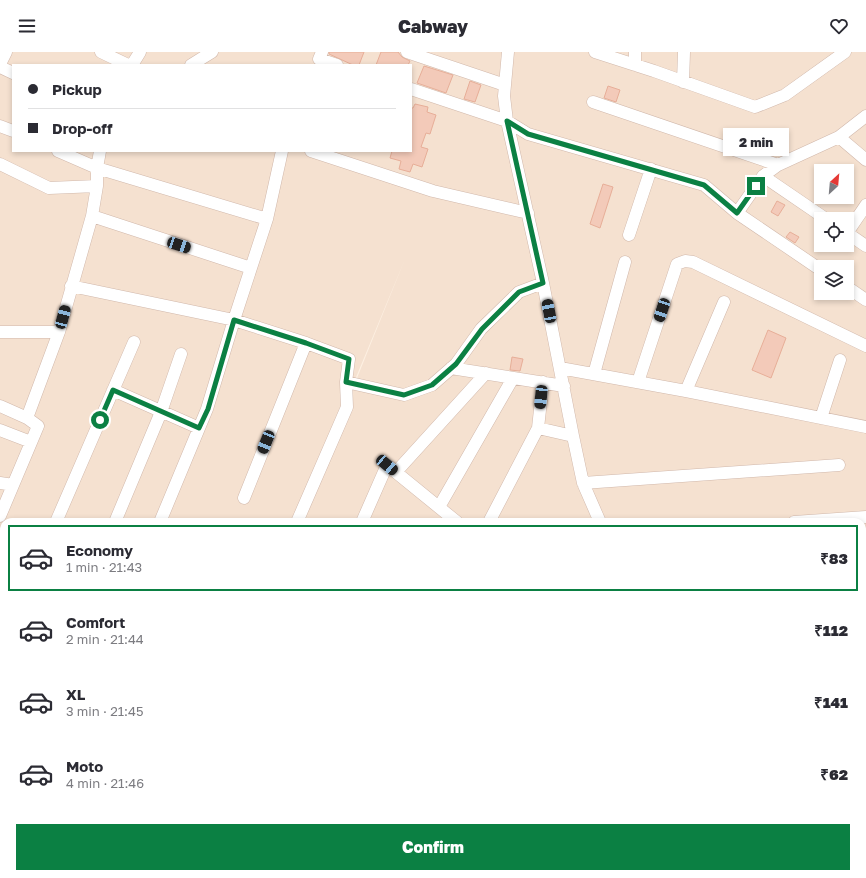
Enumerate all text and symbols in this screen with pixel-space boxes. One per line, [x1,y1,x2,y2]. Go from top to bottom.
icon: menu [16,15,38,37]
text: Cabway [398,15,468,37]
icon: heart [828,15,850,37]
text: Pickup [52,80,102,98]
text: Drop-off [52,119,112,137]
callout: 2 min [723,128,789,156]
text: 2 min [739,134,773,150]
north arrow [814,164,854,204]
map controls [814,164,854,300]
route end [747,177,765,195]
button: locate [814,212,854,252]
car [166,236,192,254]
button: layers [814,260,854,300]
car [653,297,671,323]
car [541,298,557,324]
car [54,304,72,330]
car [534,384,548,410]
route start [91,411,109,429]
car [256,429,276,455]
car [374,453,400,477]
icon: car [18,540,54,576]
text: Economy [66,541,133,559]
text: ₹83 [820,549,848,567]
text: 1 min · 21:43 [66,559,142,575]
icon: car [18,612,54,648]
text: Comfort [66,613,125,631]
text: ₹112 [814,621,848,639]
text: 2 min · 21:44 [66,631,144,647]
icon: car [18,684,54,720]
text: XL [66,685,85,703]
text: ₹141 [814,693,848,711]
text: 3 min · 21:45 [66,703,143,719]
icon: car [18,756,54,792]
text: Moto [66,757,103,775]
text: ₹62 [820,765,848,783]
text: 4 min · 21:46 [66,775,144,791]
button: Confirm [16,824,850,870]

